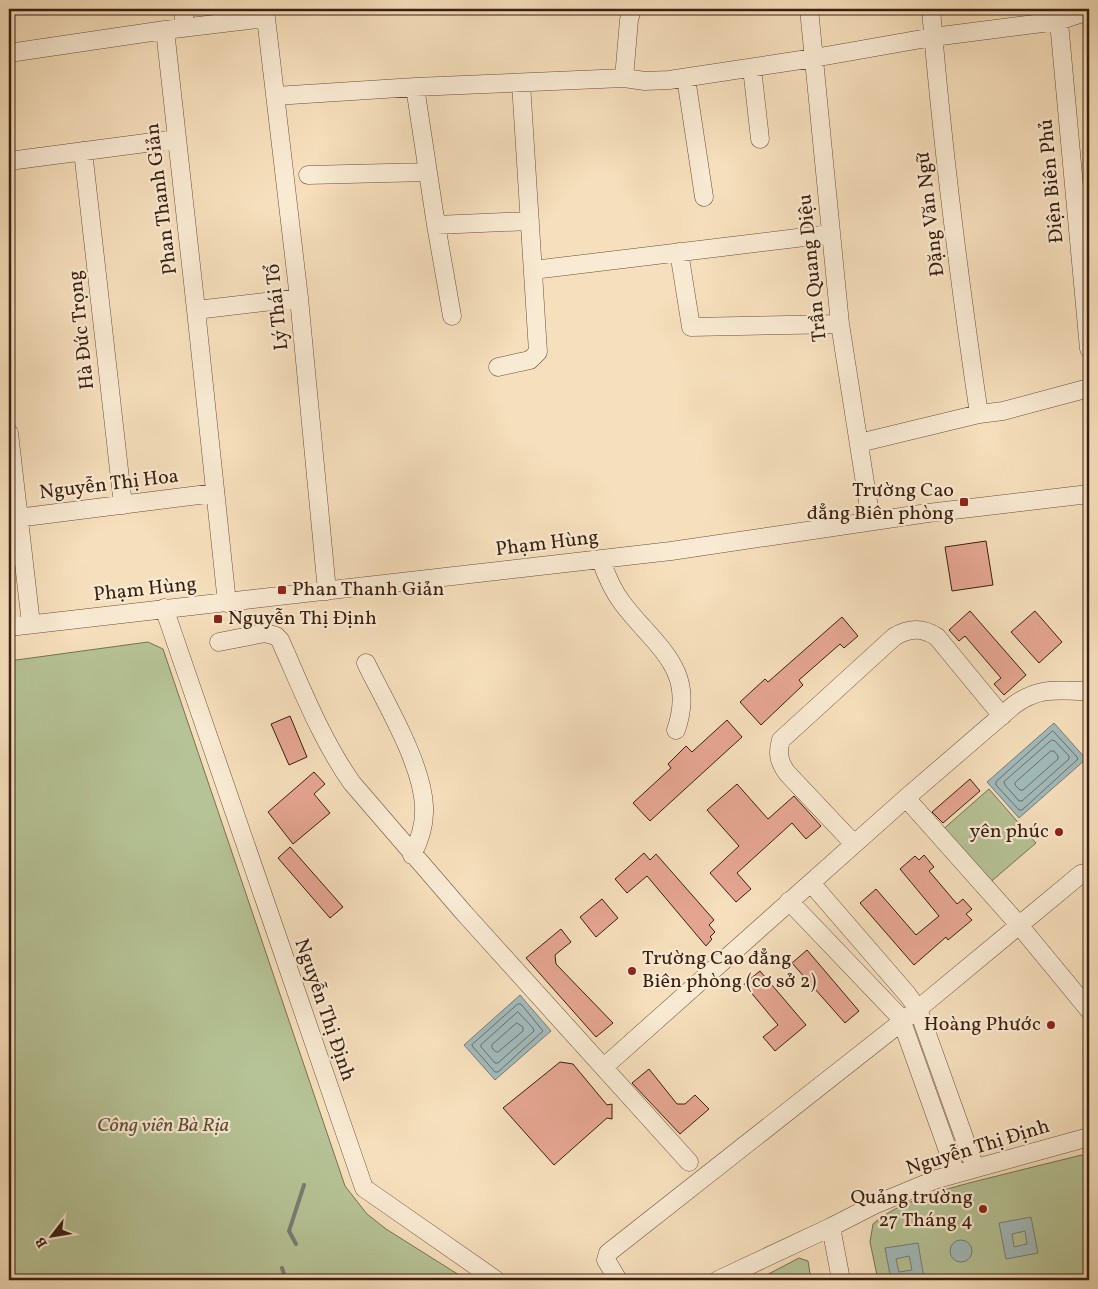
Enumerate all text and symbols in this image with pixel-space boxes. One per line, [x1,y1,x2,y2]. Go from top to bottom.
street label: Điện Biên Phủ [1033,118,1071,244]
street label: Phan Thanh Giản [139,122,185,276]
street label: Đặng Văn Ngữ [909,150,953,278]
street label: Trần Quang Diệu [791,193,835,343]
street label: Lý Thái Tổ [260,262,296,352]
street label: Hà Đức Trọng [62,269,102,391]
street label: Nguyễn Thị Hoa [38,463,180,507]
place label: Trường Cao đẳng Biên phòng [807,477,954,528]
marker: Trường Cao đẳng Biên phòng [958,496,970,508]
street label: Phạm Hùng [494,524,600,564]
street label: Phạm Hùng [92,571,198,609]
place label: Phan Thanh Giản [292,576,444,604]
marker: Phan Thanh Giản [276,584,288,596]
place label: Nguyễn Thị Định [228,605,377,633]
marker: Nguyễn Thị Định [212,613,224,625]
place label: yên phúc [970,818,1049,846]
marker: yên phúc [1053,826,1065,838]
street label: Nguyễn Thị Định [287,935,362,1085]
place label: Trường Cao đẳng Biên phòng (cơ sở 2) [642,945,816,996]
marker: Trường Cao đẳng Biên phòng (cơ sở 2) [626,965,638,977]
place label: Hoàng Phước [924,1011,1041,1039]
marker: Hoàng Phước [1045,1019,1057,1031]
park label: Công viên Bà Rịa [97,1112,229,1140]
street label: Nguyễn Thị Định [903,1113,1053,1183]
place label: Quảng trường 27 Tháng 4 [851,1184,973,1235]
marker: Quảng trường 27 Tháng 4 [977,1203,989,1215]
north arrow [28,1212,78,1262]
text: B [32,1233,53,1251]

